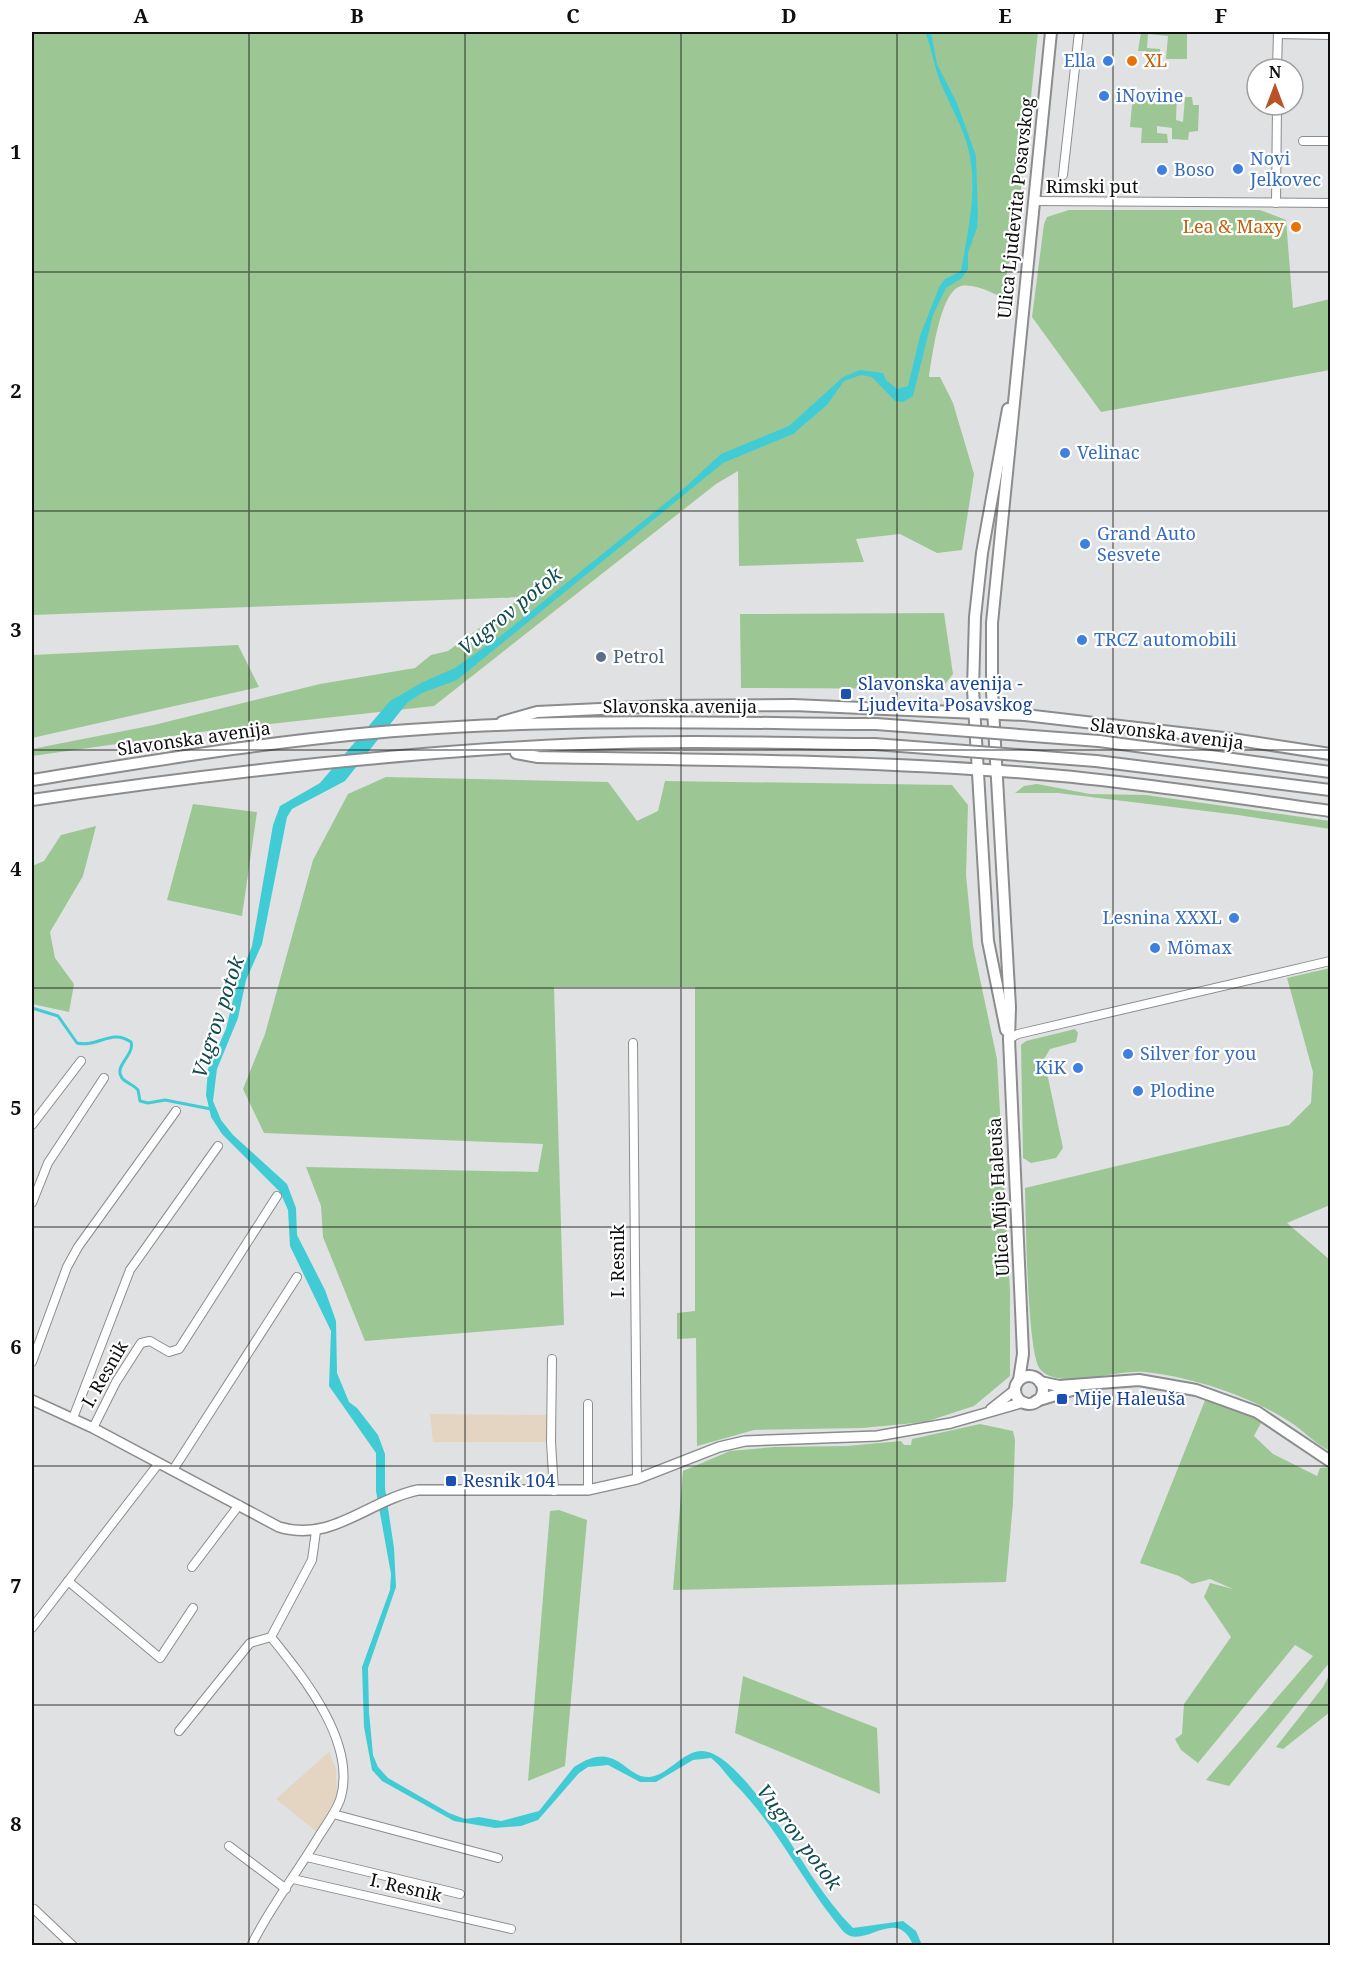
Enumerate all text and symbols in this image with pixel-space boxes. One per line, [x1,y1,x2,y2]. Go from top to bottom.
text: A [133,2,149,29]
text: B [350,2,364,29]
text: C [566,2,580,29]
text: D [781,2,797,29]
text: E [998,2,1012,29]
text: F [1215,2,1227,29]
place label: Ella [1063,48,1096,72]
place label: XL [1144,48,1167,72]
marker: Ella [1101,54,1115,68]
marker: XL [1125,54,1139,68]
north arrow [1245,57,1305,117]
text: N [1269,61,1282,83]
place label: iNovine [1116,83,1183,107]
marker: iNovine [1097,89,1111,103]
street label: Ulica Ljudevita Posavskog [991,96,1039,320]
text: 1 [10,138,22,165]
place label: Novi Jelkovec [1249,146,1321,191]
place label: Boso [1174,157,1215,181]
marker: Novi Jelkovec [1231,162,1245,176]
marker: Boso [1155,163,1169,177]
street label: Rimski put [1046,174,1138,198]
place label: Lea & Maxy [1183,214,1285,238]
marker: Lea & Maxy [1289,220,1303,234]
text: 2 [10,377,22,404]
place label: Velinac [1077,440,1140,464]
marker: Velinac [1058,446,1072,460]
place label: Grand Auto Sesvete [1097,521,1196,566]
marker: Grand Auto Sesvete [1078,537,1092,551]
water label: Vugrov potok [452,560,568,661]
text: 3 [10,616,22,643]
place label: TRCZ automobili [1094,627,1237,651]
marker: TRCZ automobili [1075,633,1089,647]
place label: Petrol [613,644,665,668]
marker: Petrol [594,650,608,664]
place label: Slavonska avenija - Ljudevita Posavskog [858,671,1033,716]
marker: Slavonska avenija - Ljudevita Posavskog [839,687,853,701]
street label: Slavonska avenija [603,694,757,718]
street label: Slavonska avenija [1089,712,1245,754]
street label: Slavonska avenija [116,715,272,761]
text: 4 [10,855,22,882]
place label: Lesnina XXXL [1102,905,1222,929]
marker: Lesnina XXXL [1227,911,1241,925]
place label: Mömax [1167,935,1232,959]
marker: Mömax [1148,941,1162,955]
water label: Vugrov potok [185,952,250,1081]
place label: Silver for you [1140,1041,1257,1065]
marker: Silver for you [1121,1047,1135,1061]
place label: KiK [1035,1055,1066,1079]
marker: KiK [1071,1061,1085,1075]
place label: Plodine [1150,1078,1215,1102]
marker: Plodine [1131,1084,1145,1098]
text: 5 [10,1094,22,1121]
street label: Ulica Mije Haleuša [982,1117,1014,1277]
street label: I. Resnik [605,1224,629,1298]
text: 6 [10,1333,22,1360]
street label: I. Resnik [75,1335,133,1411]
place label: Mije Haleuša [1074,1386,1186,1410]
marker: Mije Haleuša [1055,1392,1069,1406]
place label: Resnik 104 [463,1468,555,1492]
marker: Resnik 104 [444,1474,458,1488]
text: 7 [10,1572,22,1599]
water label: Vugrov potok [751,1778,849,1896]
text: 8 [10,1810,22,1837]
street label: I. Resnik [368,1867,445,1907]

